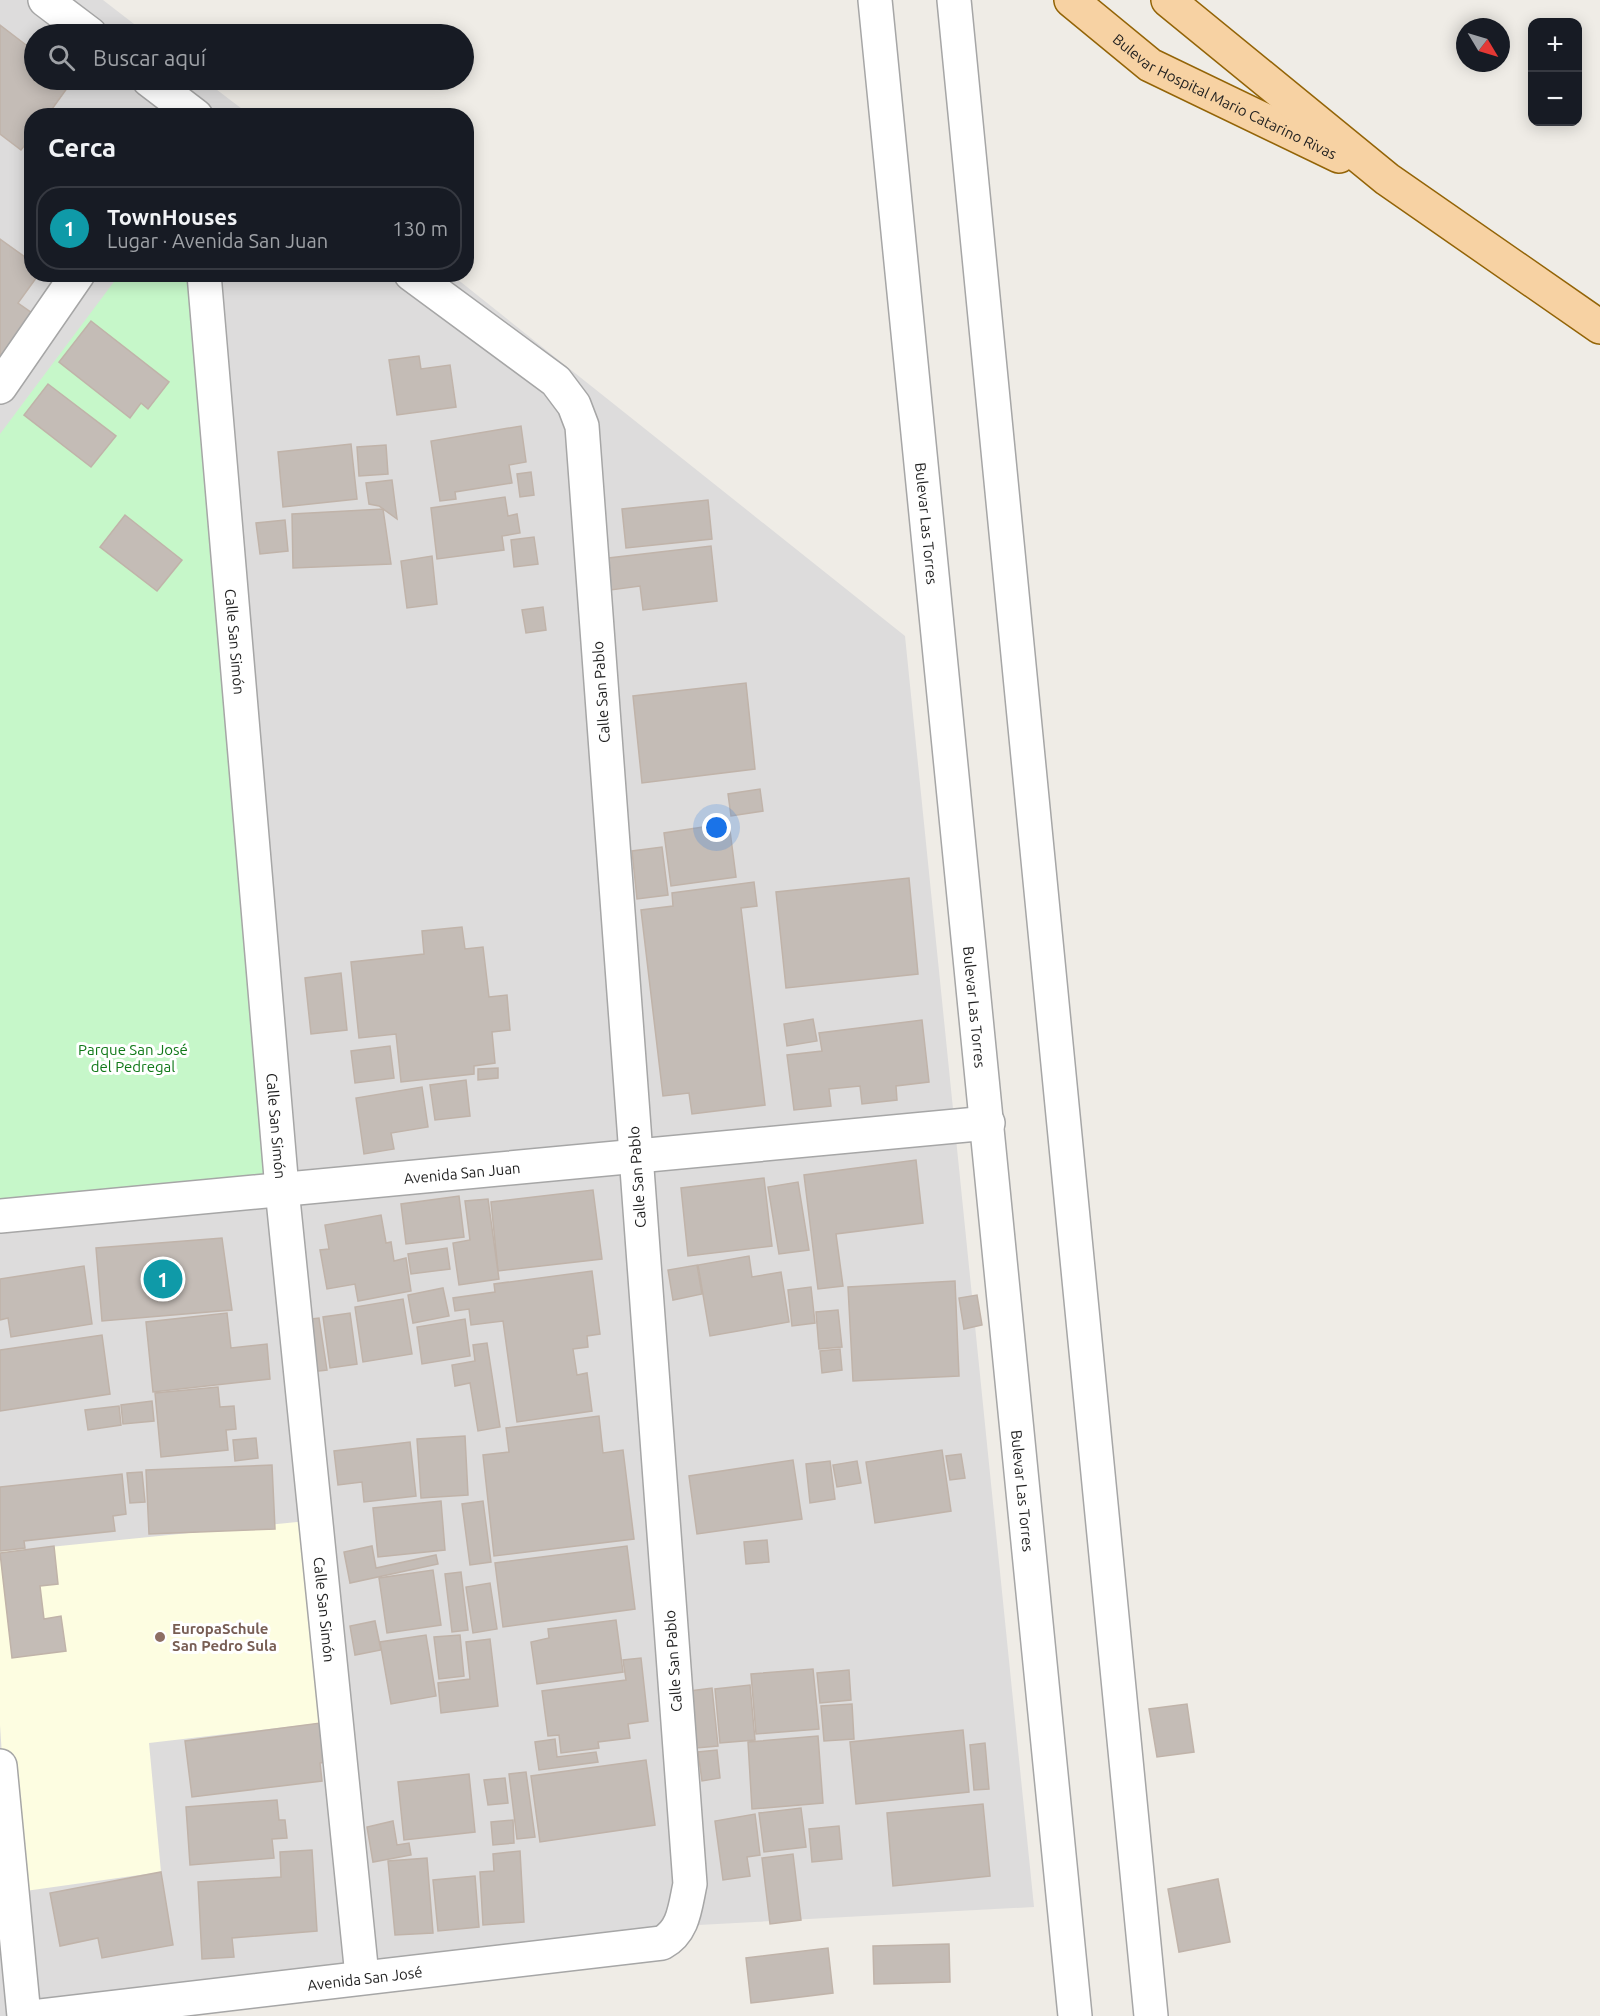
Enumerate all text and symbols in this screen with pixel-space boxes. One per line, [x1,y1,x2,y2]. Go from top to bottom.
north arrow [1456,18,1510,72]
map controls [1528,18,1582,126]
button: + [1528,18,1582,72]
search box [24,24,474,90]
street label: Bulevar Hospital Mario Catarino Rivas [1110,30,1340,162]
icon: search [45,41,78,74]
text: Buscar aquí [93,45,206,70]
button: − [1528,72,1582,126]
text: Cerca [48,133,116,162]
text: TownHouses [107,204,237,229]
text: 1 [64,217,75,240]
text: 130 m [392,217,448,240]
text: Lugar · Avenida San Juan [107,229,328,252]
street label: Bulevar Las Torres [912,462,941,585]
street label: Calle San Simón [222,588,248,695]
street label: Calle San Pablo [589,640,613,744]
your location [702,813,731,842]
street label: Bulevar Las Torres [960,945,989,1069]
park label: Parque San José del Pedregal [78,1041,188,1075]
street label: Calle San Simón [264,1072,290,1179]
street label: Calle San Pablo [625,1125,649,1229]
street label: Avenida San Juan [403,1159,521,1186]
pin: 1 [144,1256,182,1302]
street label: Bulevar Las Torres [1008,1429,1037,1552]
street label: Calle San Simón [311,1556,339,1663]
street label: Calle San Pablo [661,1609,685,1713]
place label: EuropaSchule San Pedro Sula [172,1620,277,1654]
marker: EuropaSchule San Pedro Sula [153,1630,167,1644]
street label: Avenida San José [306,1963,423,1993]

